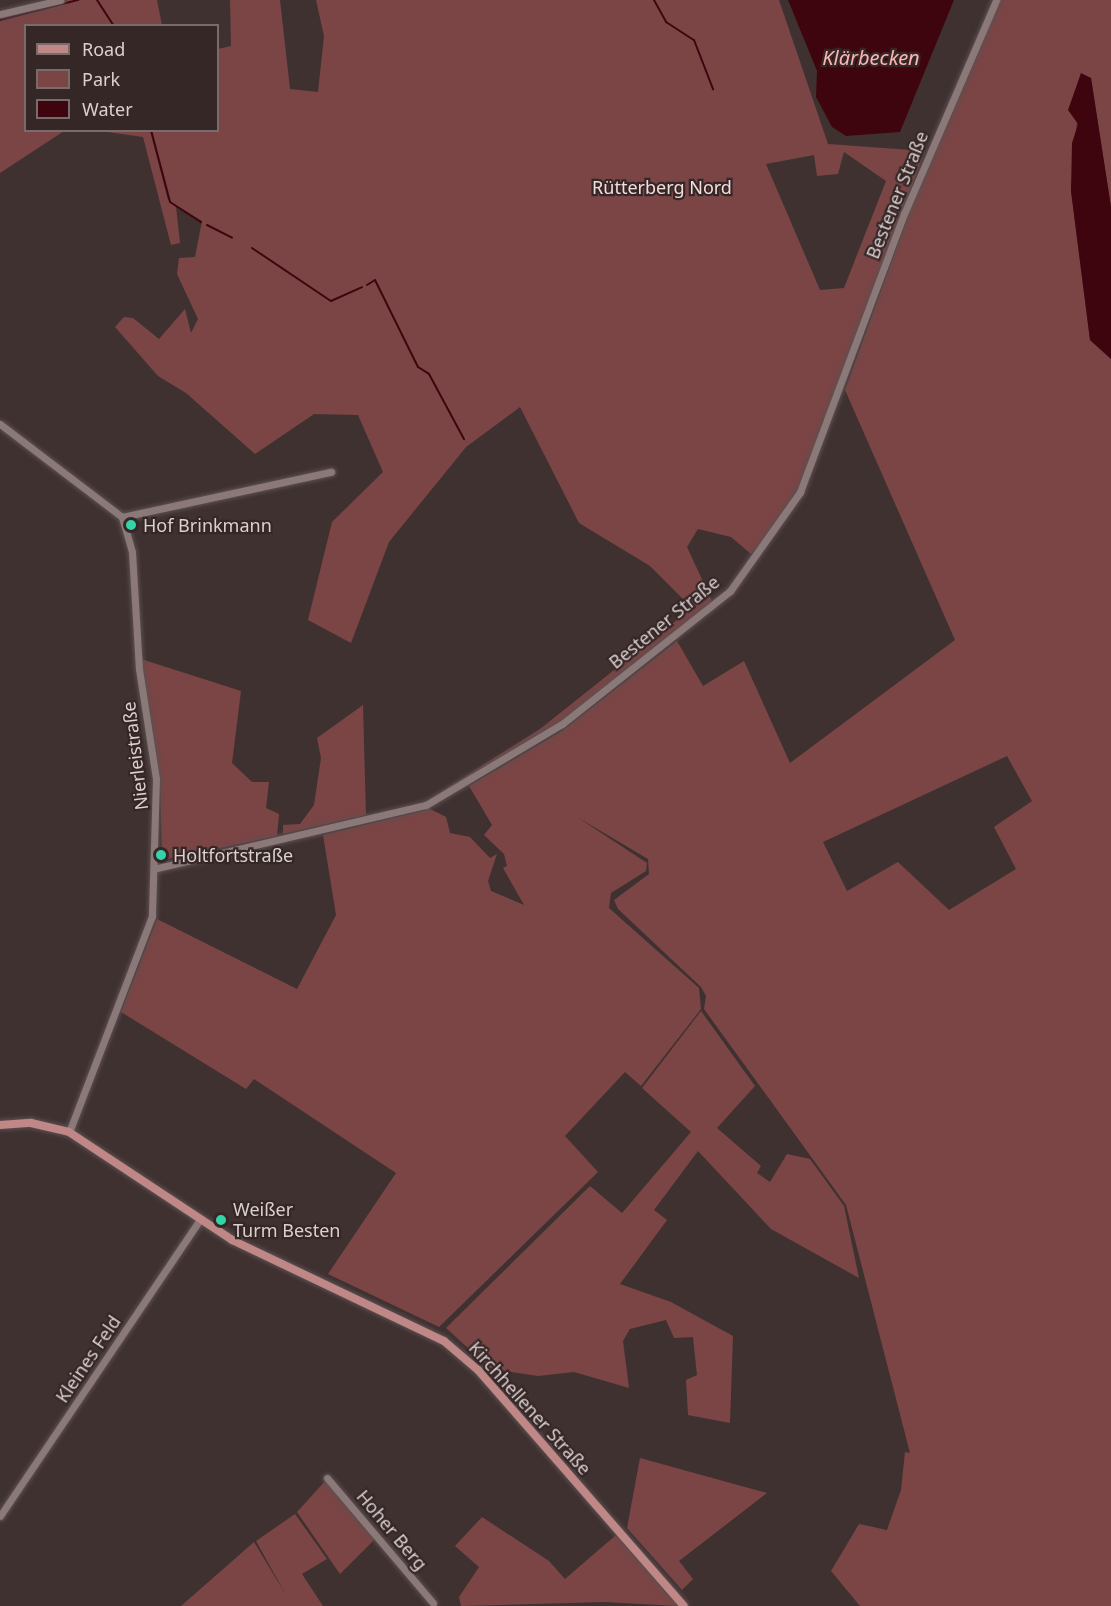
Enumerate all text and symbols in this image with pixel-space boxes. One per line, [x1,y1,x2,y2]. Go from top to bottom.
legend [24,24,219,132]
text: Road [82,37,125,61]
water label: Klärbecken [822,45,920,69]
text: Park [82,67,120,91]
text: Water [82,97,133,121]
street label: Bestener Straße [862,128,932,262]
park label: Rütterberg Nord [592,176,732,198]
place label: Hof Brinkmann [143,514,272,536]
marker: Hof Brinkmann [124,518,138,532]
street label: Bestener Straße [605,571,723,673]
street label: Nierleistraße [118,701,152,811]
place label: Holtfortstraße [173,844,293,866]
marker: Holtfortstraße [154,848,168,862]
place label: Weißer Turm Besten [233,1199,340,1242]
marker: Weißer Turm Besten [214,1213,228,1227]
street label: Kleines Feld [51,1311,125,1407]
street label: Kirchhellener Straße [464,1337,596,1479]
street label: Hoher Berg [352,1486,432,1574]

